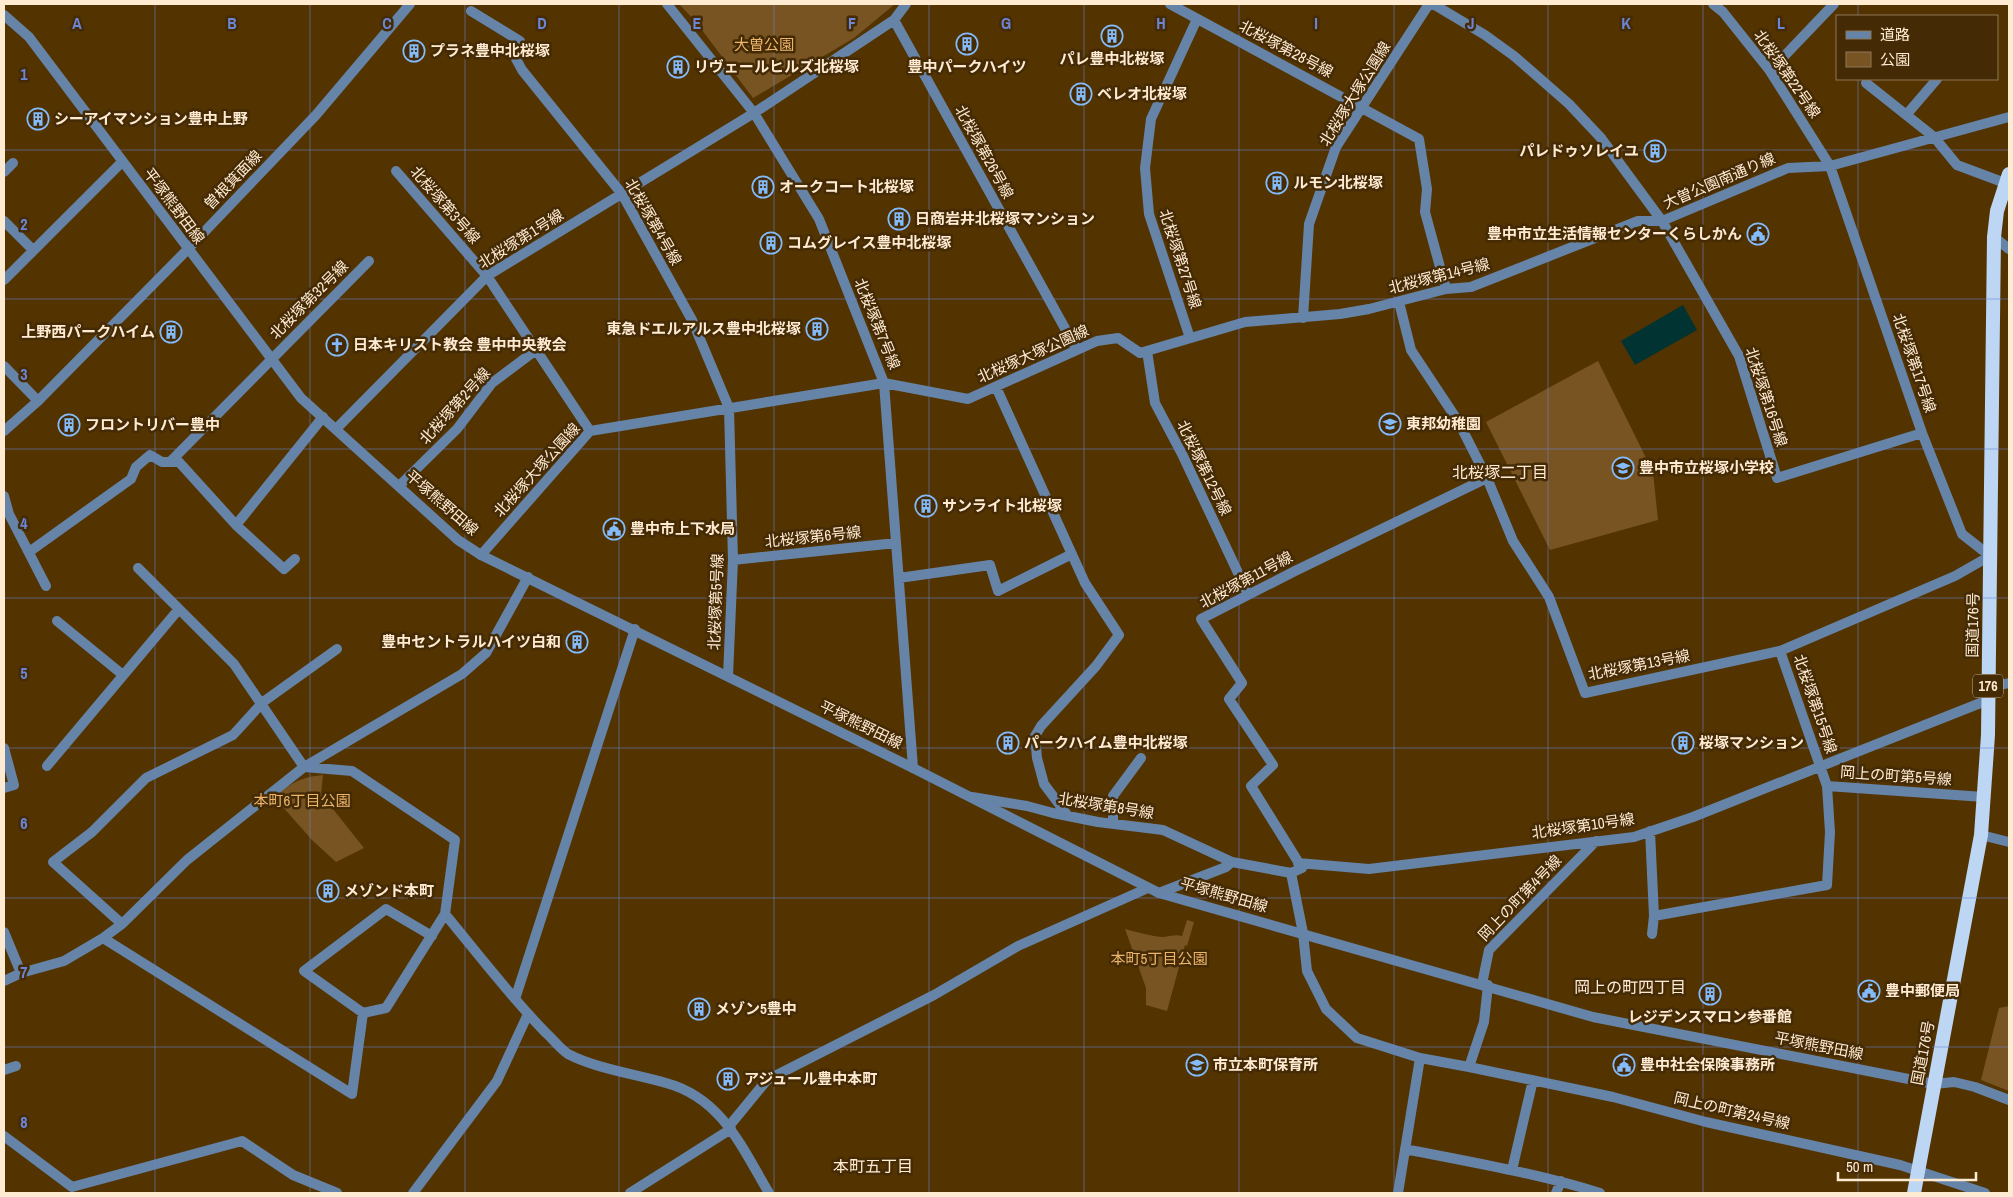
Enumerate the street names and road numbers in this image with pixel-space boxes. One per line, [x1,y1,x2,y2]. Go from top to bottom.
street label: 北桜塚第28号線 [1236,15,1337,82]
street label: 北桜塚第22号線 [1749,25,1826,122]
street label: 北桜塚大塚公園線 [1314,37,1395,150]
street label: 北桜塚第26号線 [950,101,1019,202]
street label: 曽根箕面線 [199,145,266,214]
street label: 大曽公園南通り線 [1659,147,1778,214]
street label: 北桜塚第3号線 [406,161,485,248]
street label: 平塚熊野田線 [139,163,210,248]
street label: 北桜塚第4号線 [620,175,687,269]
street label: 北桜塚第1号線 [474,204,567,273]
street label: 北桜塚第27号線 [1154,206,1206,311]
street label: 北桜塚第14号線 [1386,253,1492,298]
street label: 北桜塚第32号線 [265,256,353,344]
street label: 北桜塚第7号線 [850,275,905,373]
street label: 北桜塚第17号線 [1888,310,1941,415]
street label: 北桜塚大塚公園線 [974,320,1092,388]
street label: 北桜塚第16号線 [1740,344,1792,449]
street label: 北桜塚第2号線 [414,363,495,449]
street label: 北桜塚第12号線 [1172,417,1237,519]
street label: 北桜塚大塚公園線 [489,418,585,521]
street label: 平塚熊野田線 [401,465,483,540]
street label: 北桜塚第6号線 [764,521,862,552]
street label: 北桜塚第11号線 [1195,546,1296,613]
street label: 北桜塚第5号線 [703,553,728,651]
street label: 国道176号 [1961,592,1984,658]
street label: 北桜塚第13号線 [1586,644,1692,685]
street label: 北桜塚第15号線 [1789,651,1842,756]
road number: 176 [1973,674,2003,698]
street label: 平塚熊野田線 [816,695,906,754]
street label: 岡上の町第5号線 [1840,761,1953,790]
street label: 北桜塚第8号線 [1057,788,1156,823]
street label: 北桜塚第10号線 [1530,808,1636,843]
street label: 岡上の町第4号線 [1473,850,1566,945]
street label: 平塚熊野田線 [1178,872,1270,917]
street label: 国道176号 [1906,1019,1939,1087]
street label: 平塚熊野田線 [1773,1027,1865,1064]
street label: 岡上の町第24号線 [1672,1087,1792,1134]

